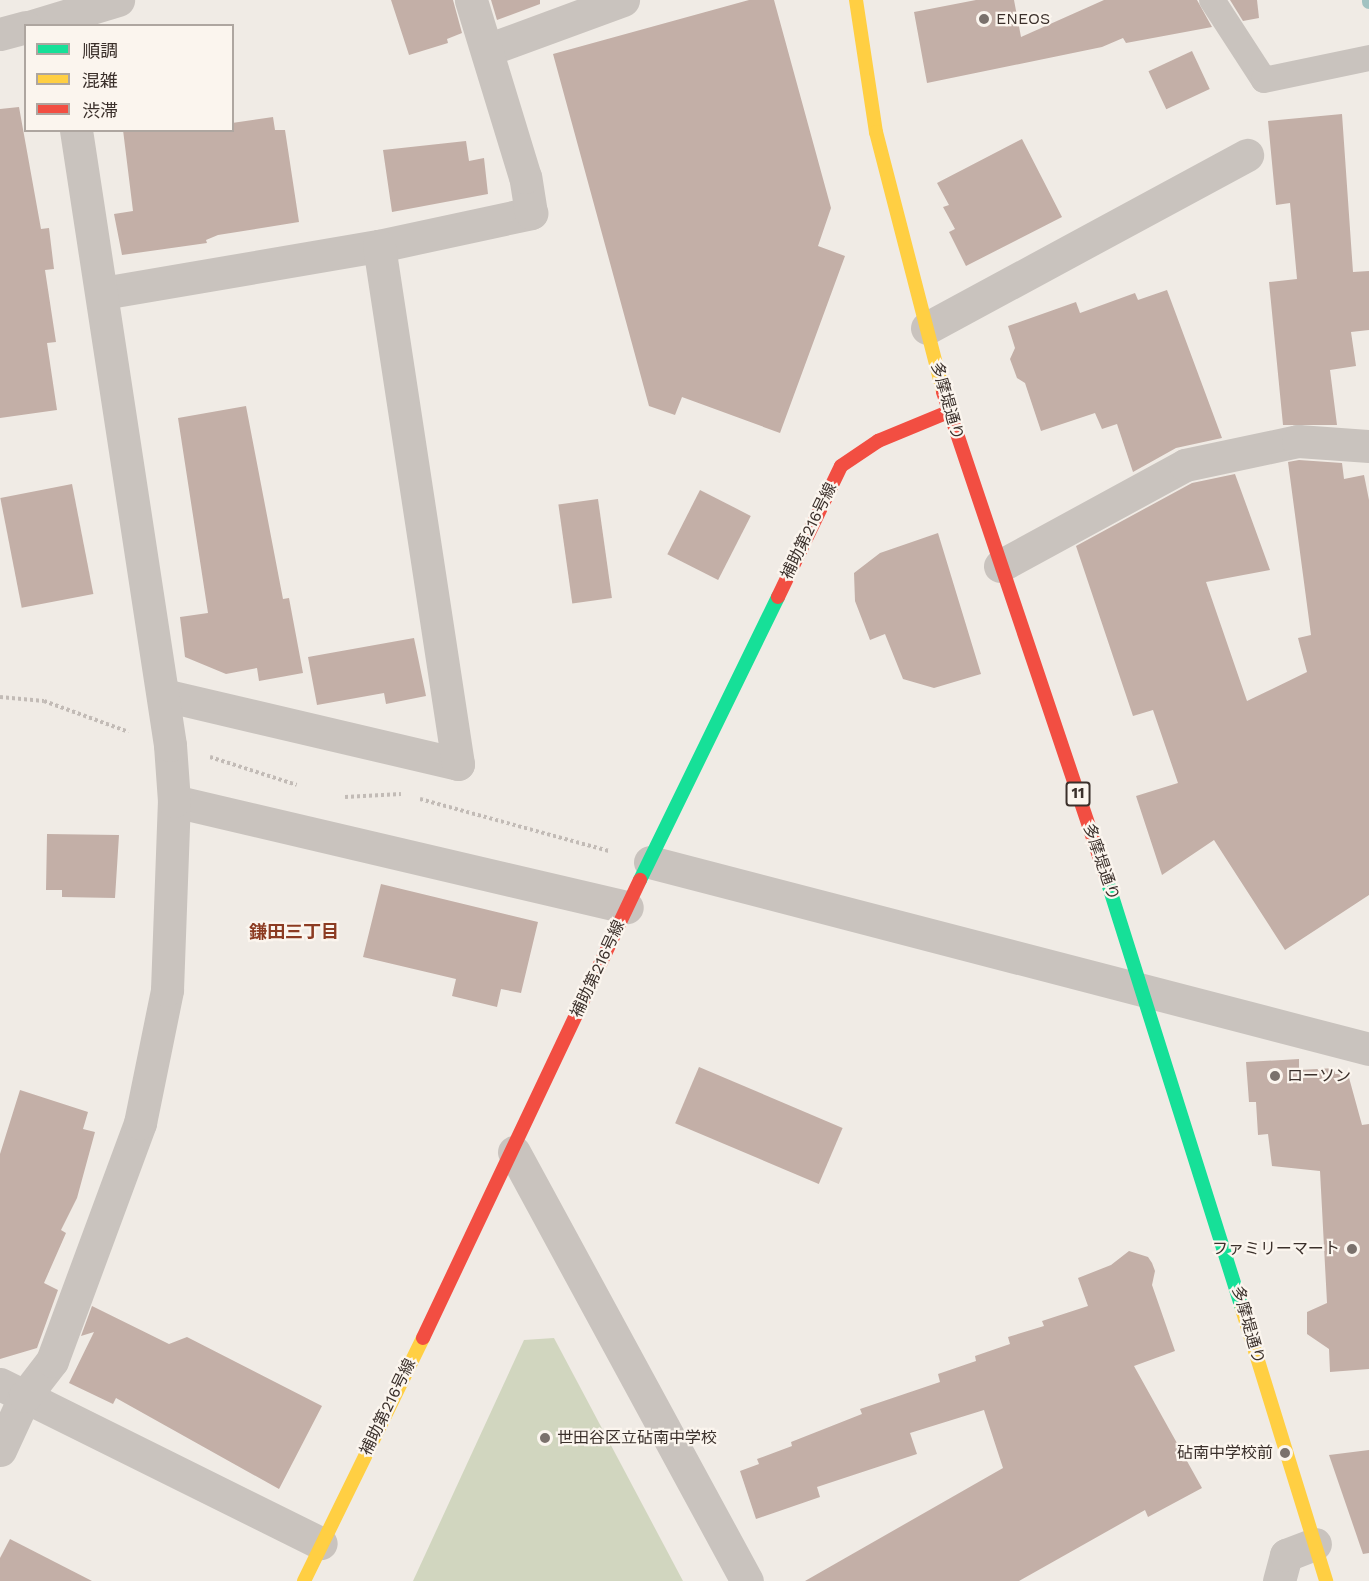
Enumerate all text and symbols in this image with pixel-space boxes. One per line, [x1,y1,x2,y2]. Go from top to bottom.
place label: ENEOS [996,9,1050,29]
marker: ENEOS [977,12,991,26]
legend [24,24,234,132]
text: 順調 [82,40,118,61]
text: 混雑 [82,70,118,91]
text: 渋滞 [82,100,118,121]
street label: 多摩堤通り [927,360,967,442]
street label: 補助第216号線 [777,479,841,583]
road number: 11 [1064,782,1092,806]
street label: 多摩堤通り [1079,821,1123,903]
street label: 補助第216号線 [567,917,629,1021]
district label: 鎌田三丁目 [249,921,339,943]
place label: ローソン [1287,1066,1351,1086]
marker: ローソン [1268,1069,1282,1083]
place label: ファミリーマート [1212,1239,1340,1259]
marker: ファミリーマート [1345,1242,1359,1256]
street label: 多摩堤通り [1228,1284,1268,1366]
street label: 補助第216号線 [356,1355,420,1459]
place label: 世田谷区立砧南中学校 [557,1428,717,1448]
marker: 世田谷区立砧南中学校 [538,1431,552,1445]
place label: 砧南中学校前 [1177,1443,1273,1463]
marker: 砧南中学校前 [1278,1446,1292,1460]

